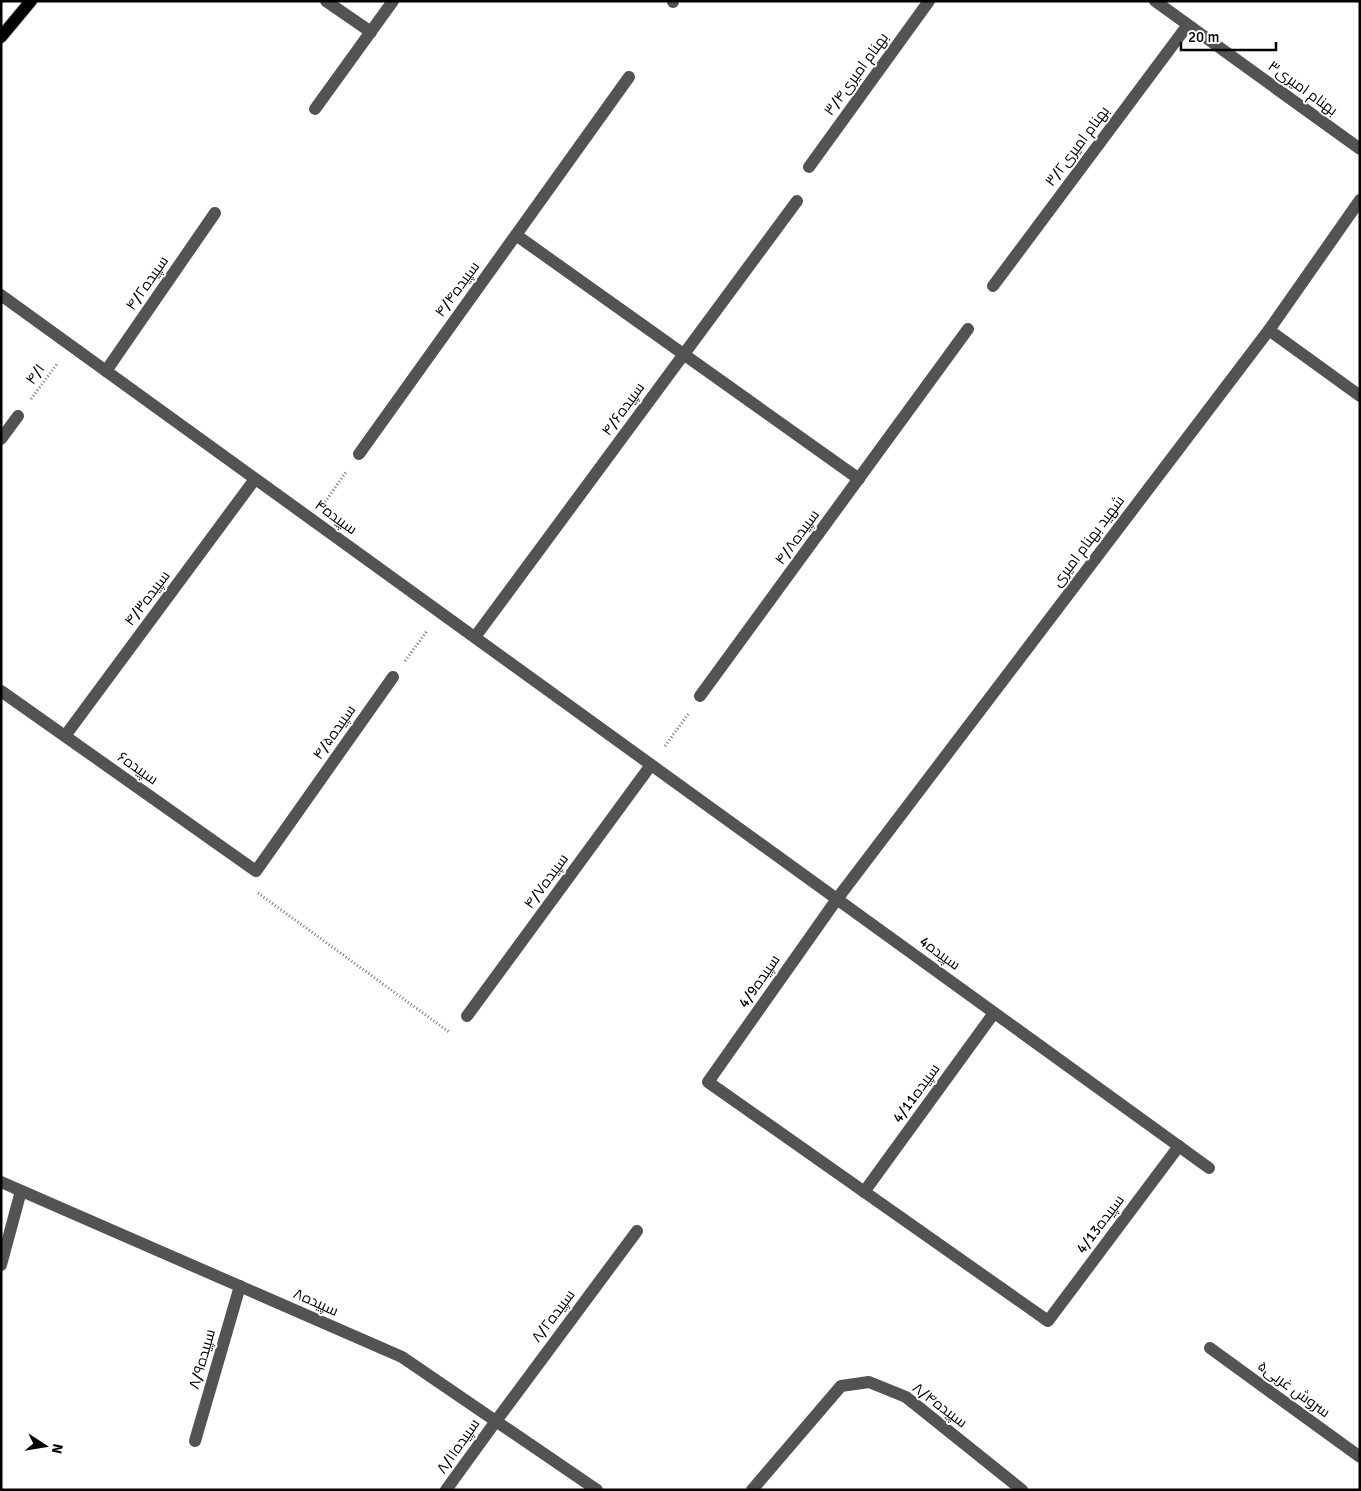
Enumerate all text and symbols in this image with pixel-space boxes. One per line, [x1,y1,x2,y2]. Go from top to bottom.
scale bar [1181,20,1276,52]
text: 20 m [1188,28,1219,46]
street label: بهنام امیری۳/۴ [820,29,893,119]
street label: بهنام امیری۳ [1264,57,1341,120]
street label: بهنام امیری۳/۲ [1041,102,1114,190]
street label: سپیده۴/۲ [122,252,173,314]
street label: سپیده۴/۴ [431,258,484,321]
street label: ۴/۱ [22,360,48,388]
street label: سپیده۴/۶ [598,379,649,440]
street label: شهید بهنام امیری [1048,492,1129,591]
street label: سپیده۴ [311,496,361,539]
street label: سپیده۴/۸ [771,506,824,569]
street label: سپیده۴/۳ [120,567,174,630]
street label: سپیده۴/۵ [309,701,360,763]
street label: سپیده۶ [114,748,162,789]
street label: سپیده۴/۷ [520,850,573,913]
street label: 4سپیده [915,932,964,975]
street label: 4/9سپیده [734,951,785,1012]
street label: 4/11سپیده [889,1060,944,1127]
street label: 4/13سپیده [1072,1191,1129,1257]
street label: سپیده۸ [290,1284,341,1321]
street label: سپیده۸/۲ [527,1286,580,1347]
street label: سپیده۸/۹ [185,1327,220,1391]
street label: سروش غربی۵ [1254,1357,1334,1422]
street label: سپیده۸/۴ [909,1379,971,1432]
street label: سپیده۸/۱۱ [433,1415,484,1478]
north arrow [20,1421,70,1471]
text: N [48,1442,67,1455]

